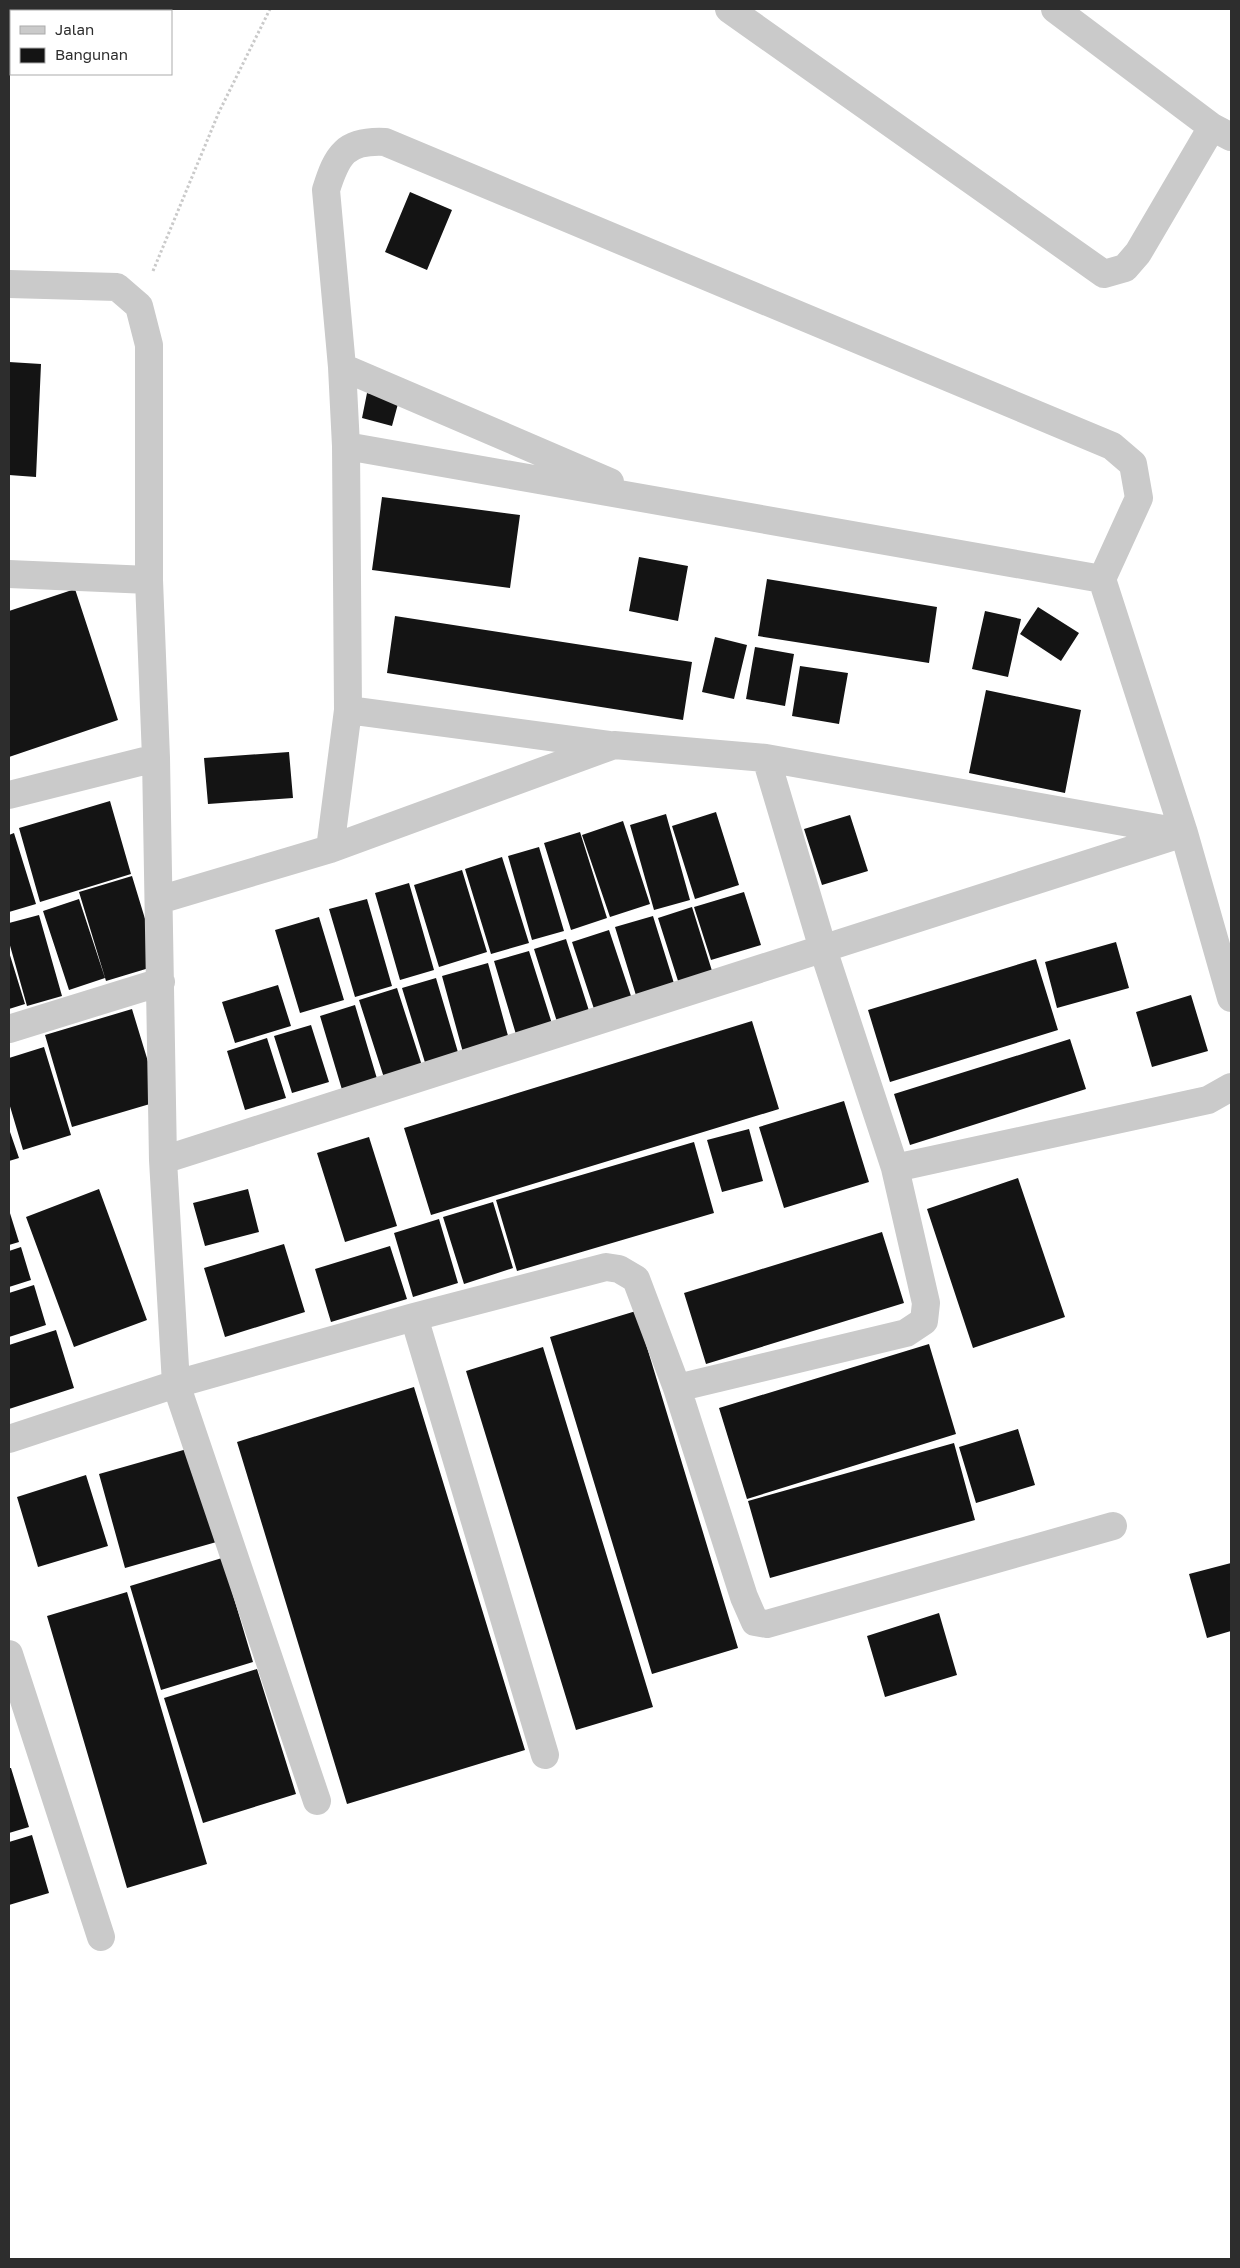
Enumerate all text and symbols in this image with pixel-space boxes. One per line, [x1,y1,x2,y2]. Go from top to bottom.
legend [10,10,172,75]
text: Jalan [55,20,94,38]
text: Bangunan [55,45,128,63]

